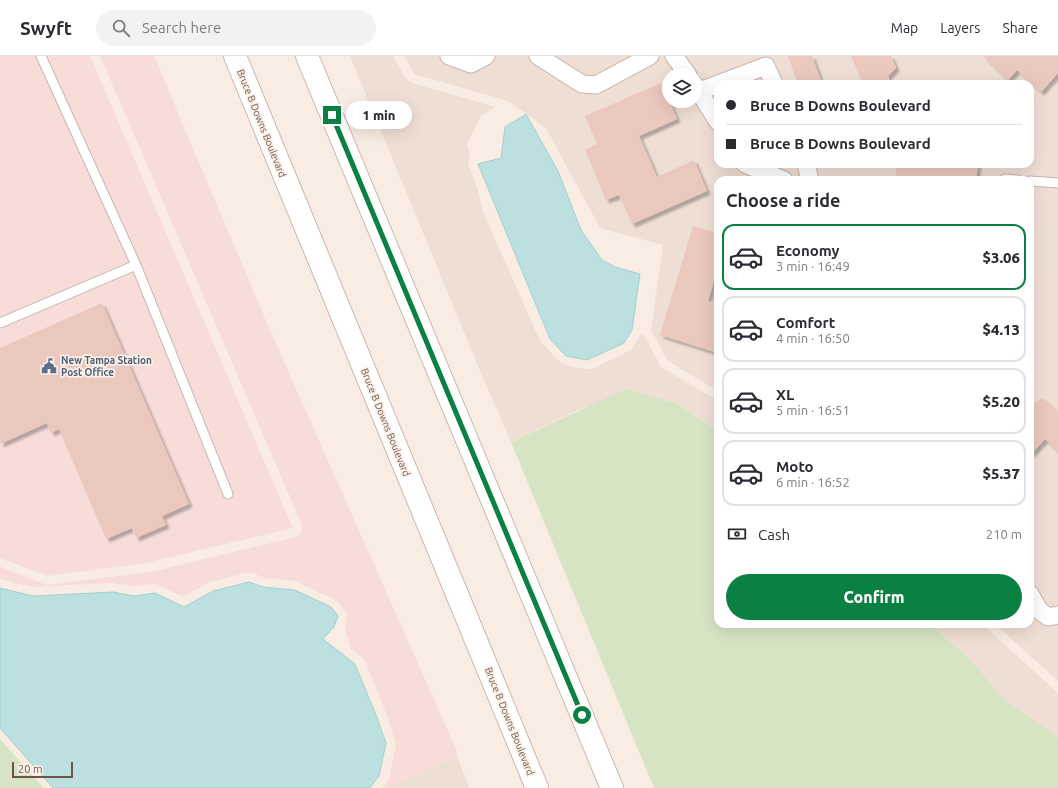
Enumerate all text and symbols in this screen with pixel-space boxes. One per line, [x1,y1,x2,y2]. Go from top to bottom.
search box [96,10,376,46]
text: Swyft [20,17,72,39]
icon: search [110,17,132,39]
text: Search here [142,19,221,36]
text: Map [891,20,918,36]
text: Layers [940,20,980,36]
text: Share [1002,20,1038,36]
street label: Bruce B Downs Boulevard [235,68,288,179]
map controls [662,68,702,108]
button: layers [662,68,702,108]
text: Bruce B Downs Boulevard [750,97,931,114]
callout: 1 min [346,101,412,129]
route end [323,106,341,124]
text: 1 min [362,108,396,122]
text: Bruce B Downs Boulevard [750,135,931,152]
text: Choose a ride [726,190,840,210]
icon: car [728,239,764,275]
text: Economy [776,242,840,259]
text: $3.06 [982,249,1020,266]
text: 3 min · 16:49 [776,259,850,273]
icon: car [728,311,764,347]
text: Comfort [776,314,835,331]
text: $4.13 [982,321,1020,338]
text: 4 min · 16:50 [776,331,850,345]
place label: New Tampa Station Post Office [61,355,152,378]
public building icon: New Tampa Station Post Office [40,357,58,375]
street label: Bruce B Downs Boulevard [359,367,412,478]
icon: car [728,383,764,419]
text: XL [776,386,794,403]
text: $5.20 [982,393,1020,410]
text: 5 min · 16:51 [776,403,850,417]
icon: car [728,455,764,491]
text: Moto [776,458,814,475]
text: $5.37 [982,465,1020,482]
text: 6 min · 16:52 [776,475,850,489]
icon: cash [726,523,748,545]
text: Cash [758,526,790,543]
text: 210 m [986,527,1022,541]
button: Confirm [726,574,1022,620]
street label: Bruce B Downs Boulevard [483,666,536,777]
route start [573,706,591,724]
scale bar [12,760,73,779]
text: 20 m [18,763,42,775]

